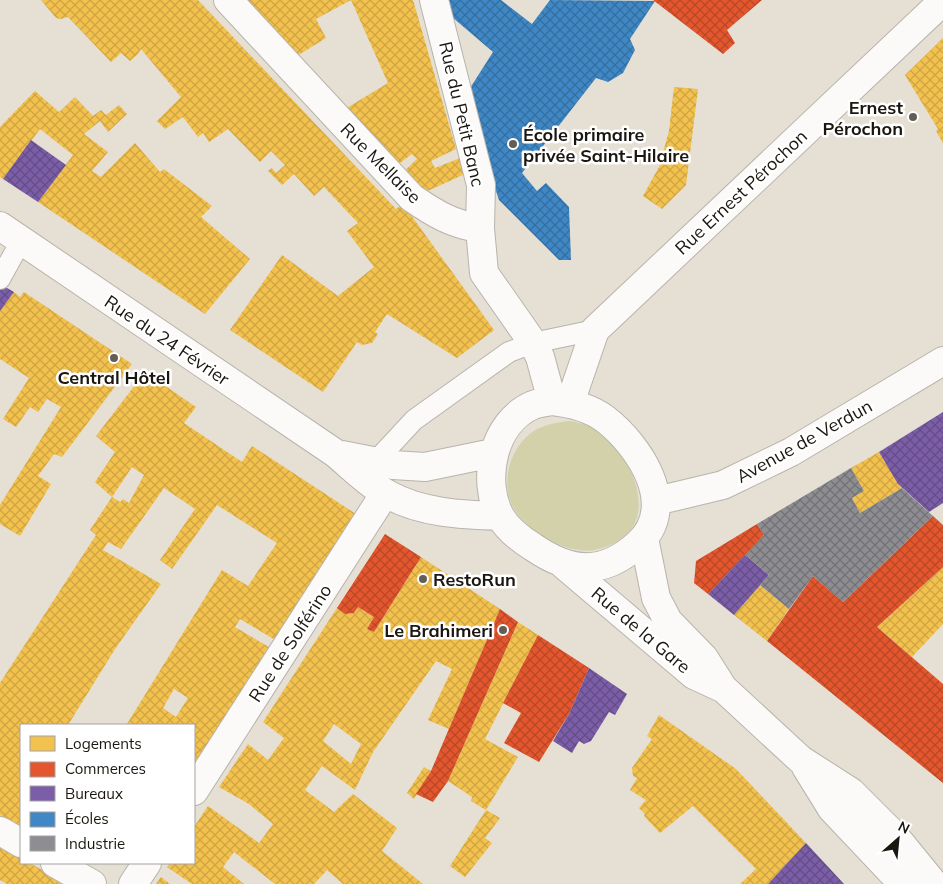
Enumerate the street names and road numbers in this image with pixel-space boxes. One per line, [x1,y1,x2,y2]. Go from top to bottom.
street label: Rue du Petit Banc [434,39,490,189]
street label: Rue Mellaise [336,118,426,208]
street label: Rue Ernest Pérochon [670,125,812,259]
street label: Rue du 24 Février [100,290,234,391]
street label: Avenue de Verdun [732,394,876,488]
street label: Rue de Solférino [243,580,337,706]
street label: Rue de la Gare [587,582,695,678]

